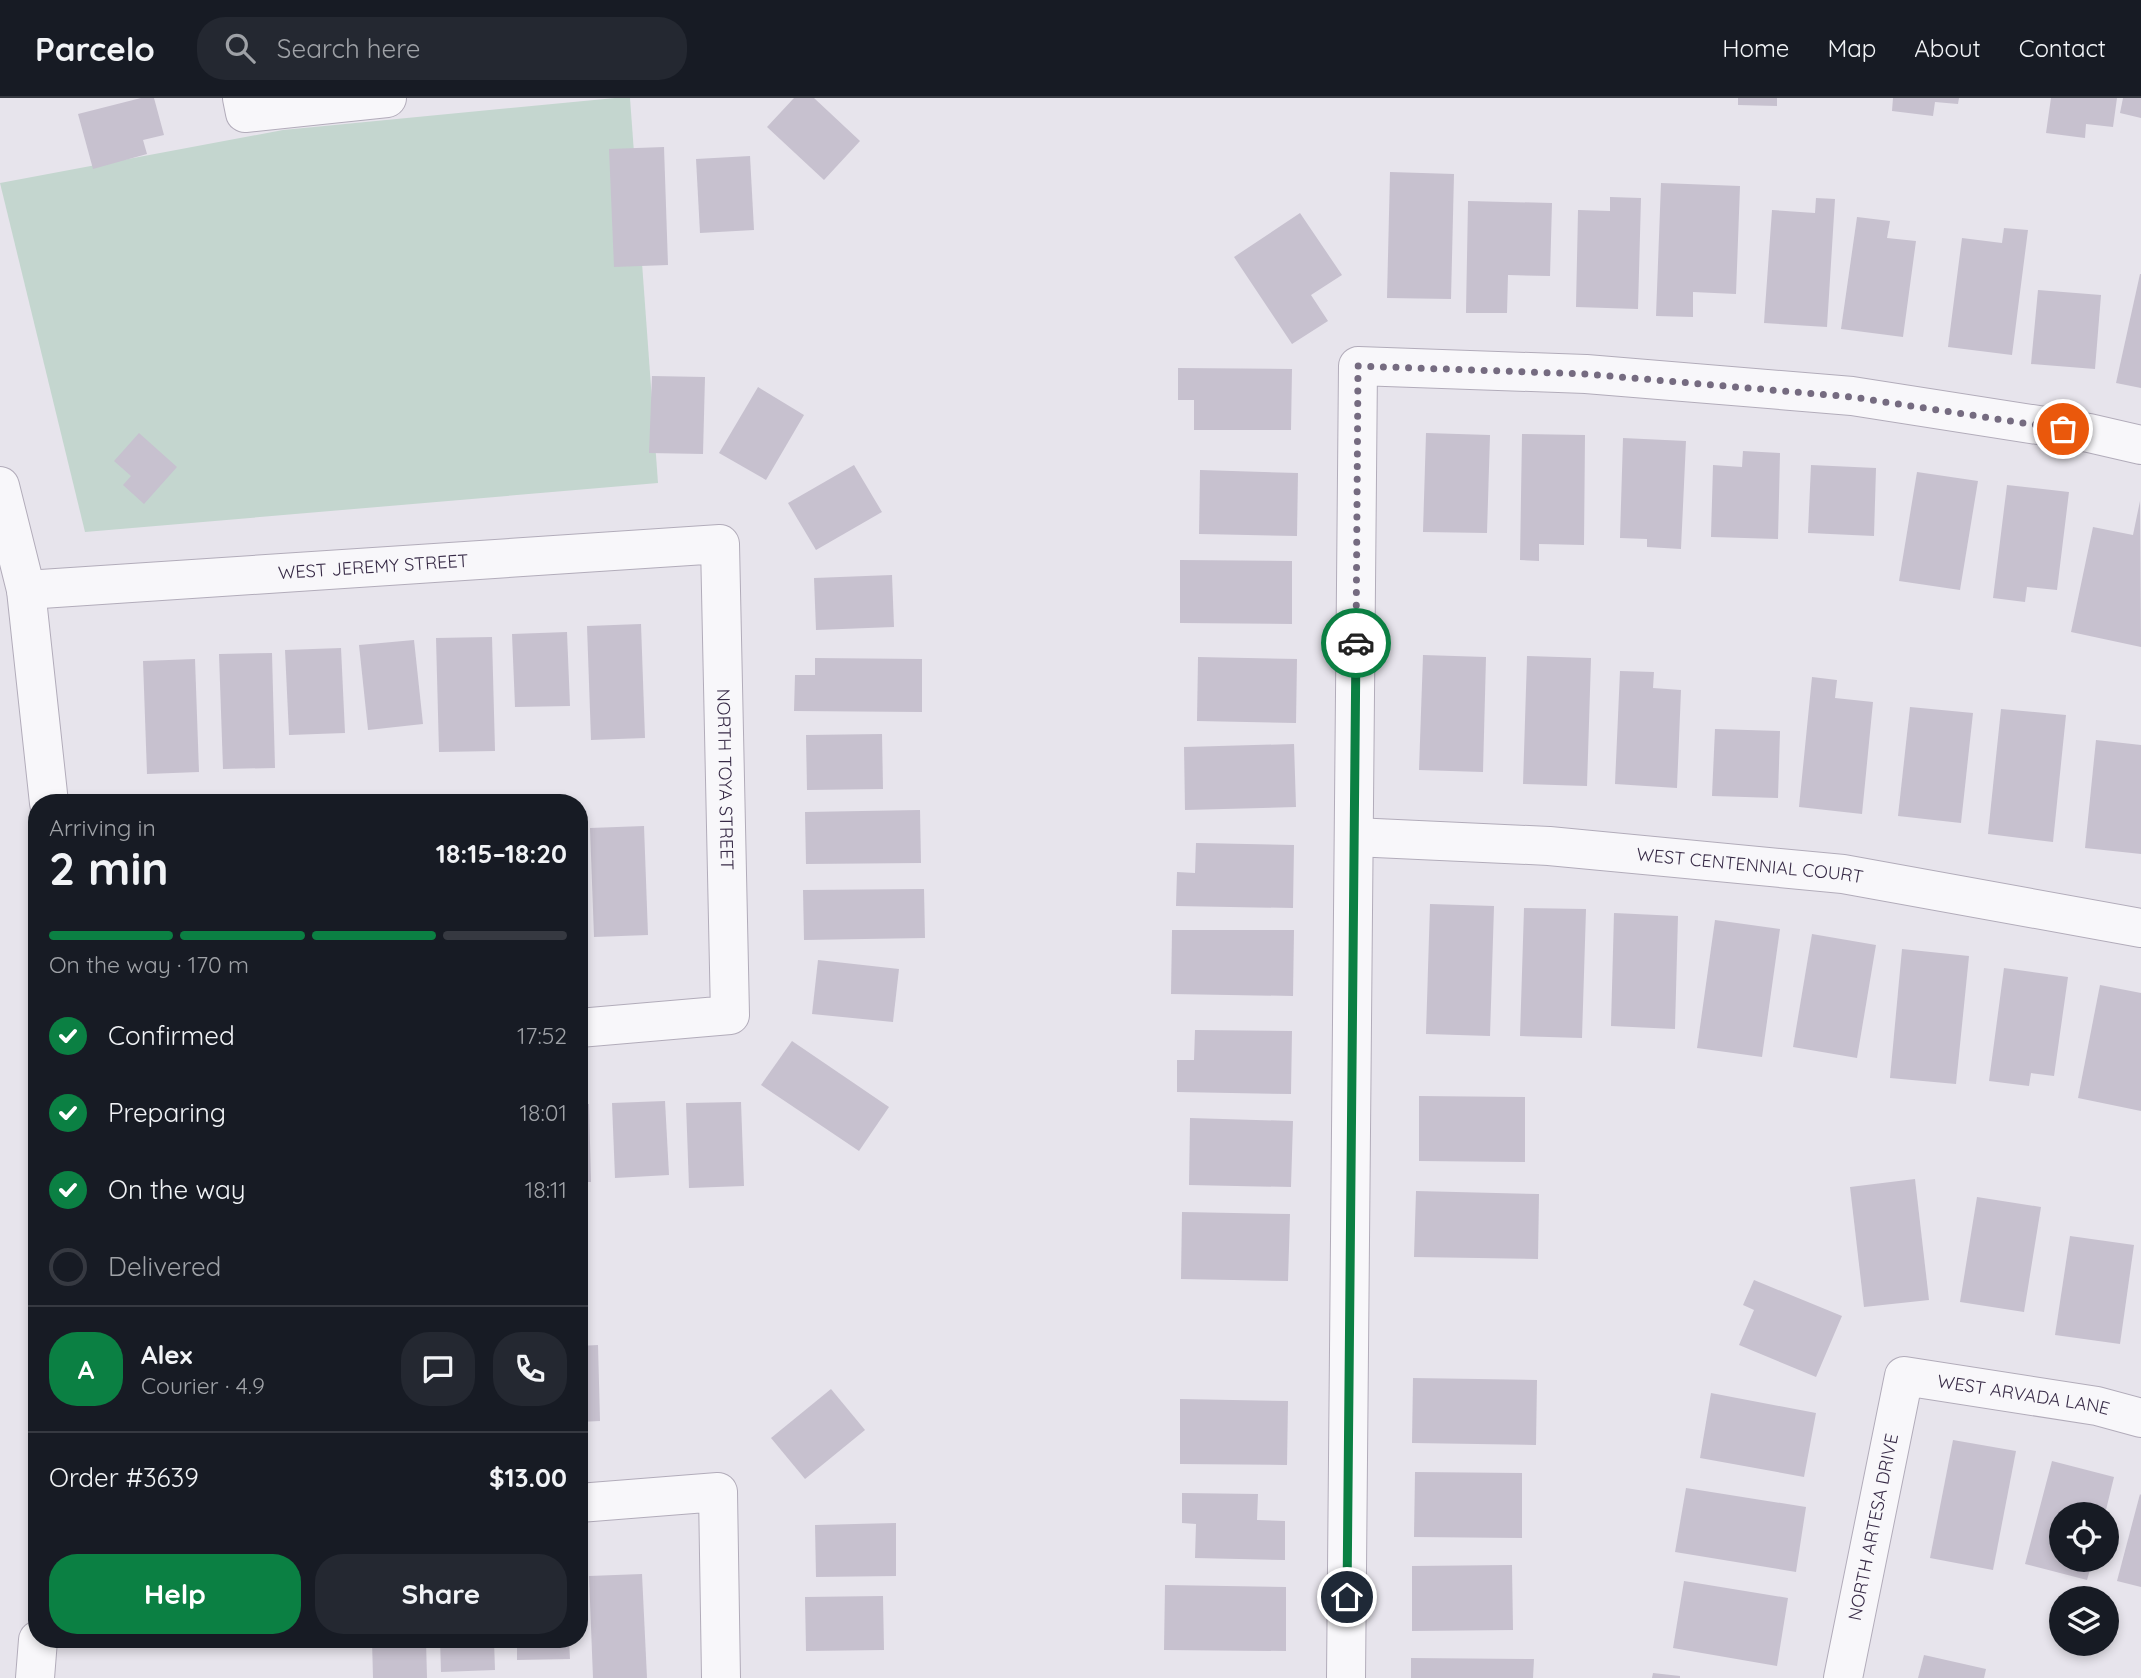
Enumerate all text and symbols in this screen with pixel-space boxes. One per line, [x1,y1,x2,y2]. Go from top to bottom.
search box [197,17,687,80]
text: Parcelo [35,28,155,69]
icon: search [221,29,259,67]
text: Search here [277,32,420,65]
text: Home [1722,33,1789,63]
text: Map [1827,33,1876,63]
text: About [1914,33,1981,63]
text: Contact [2019,33,2106,63]
pin [2033,399,2093,459]
icon: bag [2044,410,2082,448]
street label: WEST JEREMY STREET [277,549,469,584]
courier [1321,608,1391,678]
icon: car [1337,624,1375,662]
street label: NORTH TOYA STREET [712,688,739,871]
text: Arriving in [49,813,156,842]
text: 18:15–18:20 [436,837,567,870]
text: 2 min [49,839,169,897]
street label: WEST CENTENNIAL COURT [1635,842,1865,888]
text: On the way · 170 m [49,950,249,979]
icon: check [49,1017,87,1055]
text: Confirmed [108,1019,235,1052]
text: 17:52 [517,1021,567,1050]
icon: check [49,1094,87,1132]
text: Preparing [108,1096,226,1129]
text: 18:01 [520,1098,567,1127]
icon: check [49,1171,87,1209]
text: On the way [108,1173,246,1206]
text: 18:11 [525,1175,567,1204]
text: Delivered [108,1250,221,1283]
button: chat [401,1332,475,1406]
button: phone [493,1332,567,1406]
text: Alex [141,1338,192,1371]
text: A [78,1353,94,1386]
street label: WEST ARVADA LANE [1936,1369,2112,1420]
text: Courier · 4.9 [141,1371,265,1400]
street label: NORTH ARTESA DRIVE [1843,1431,1903,1623]
text: Order #3639 [49,1461,199,1494]
text: $13.00 [489,1461,567,1494]
map controls [2049,1502,2119,1656]
button: locate [2049,1502,2119,1572]
button: Help [49,1554,301,1634]
button: Share [315,1554,567,1634]
pin [1317,1567,1377,1627]
icon: home [1328,1578,1366,1616]
button: layers [2049,1586,2119,1656]

